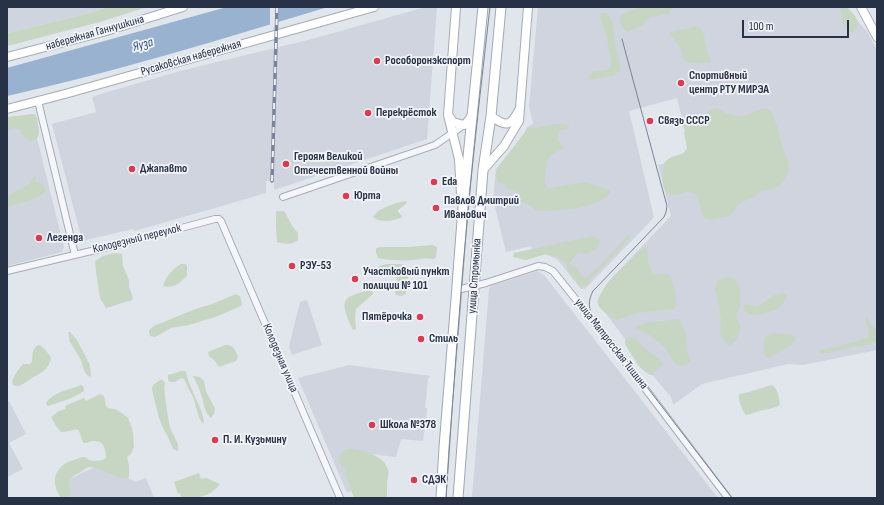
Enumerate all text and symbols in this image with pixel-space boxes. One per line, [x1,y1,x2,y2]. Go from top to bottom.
street label: набережная Ганнушкина [44,12,146,54]
scale bar [744,12,851,38]
text: 100 m [749,19,774,34]
water label: Яуза [131,35,155,55]
street label: Русаковская набережная [139,37,243,79]
place label: Рособоронэкспорт [385,54,471,68]
marker: Рособоронэкспорт [372,56,382,66]
place label: Спортивный центр РТУ МИРЭА [689,69,769,97]
marker: Спортивный центр РТУ МИРЭА [676,78,686,88]
place label: Перекрёсток [376,106,436,120]
marker: Перекрёсток [363,108,373,118]
place label: Связь СССР [658,114,710,128]
marker: Связь СССР [645,116,655,126]
place label: Героям Великой Отечественной войны [294,150,398,178]
marker: Героям Великой Отечественной войны [281,159,291,169]
place label: Джапавто [140,162,187,176]
marker: Джапавто [127,164,137,174]
place label: Eda [442,175,457,189]
marker: Eda [429,177,439,187]
place label: Юрта [354,189,381,203]
marker: Юрта [341,191,351,201]
place label: Павлов Дмитрий Иванович [444,194,519,222]
marker: Павлов Дмитрий Иванович [431,203,441,213]
street label: Колодезный переулок [91,221,183,257]
place label: Легенда [47,231,83,245]
marker: Легенда [34,233,44,243]
street label: улица Стромынка [465,238,485,314]
place label: РЭУ-53 [300,259,331,273]
marker: РЭУ-53 [287,261,297,271]
place label: Участковый пункт полиции № 101 [363,265,450,293]
marker: Участковый пункт полиции № 101 [350,274,360,284]
street label: улица Матросская Тишина [571,296,651,392]
place label: Пятёрочка [362,310,412,324]
marker: Пятёрочка [415,312,425,322]
street label: Колодезная улица [259,321,301,395]
place label: Стиль [429,332,458,346]
marker: Стиль [416,334,426,344]
place label: Школа №378 [380,418,436,432]
marker: Школа №378 [367,420,377,430]
place label: П. И. Кузьмину [223,433,287,447]
marker: П. И. Кузьмину [210,435,220,445]
place label: СДЭК [422,473,446,487]
marker: СДЭК [409,475,419,485]

